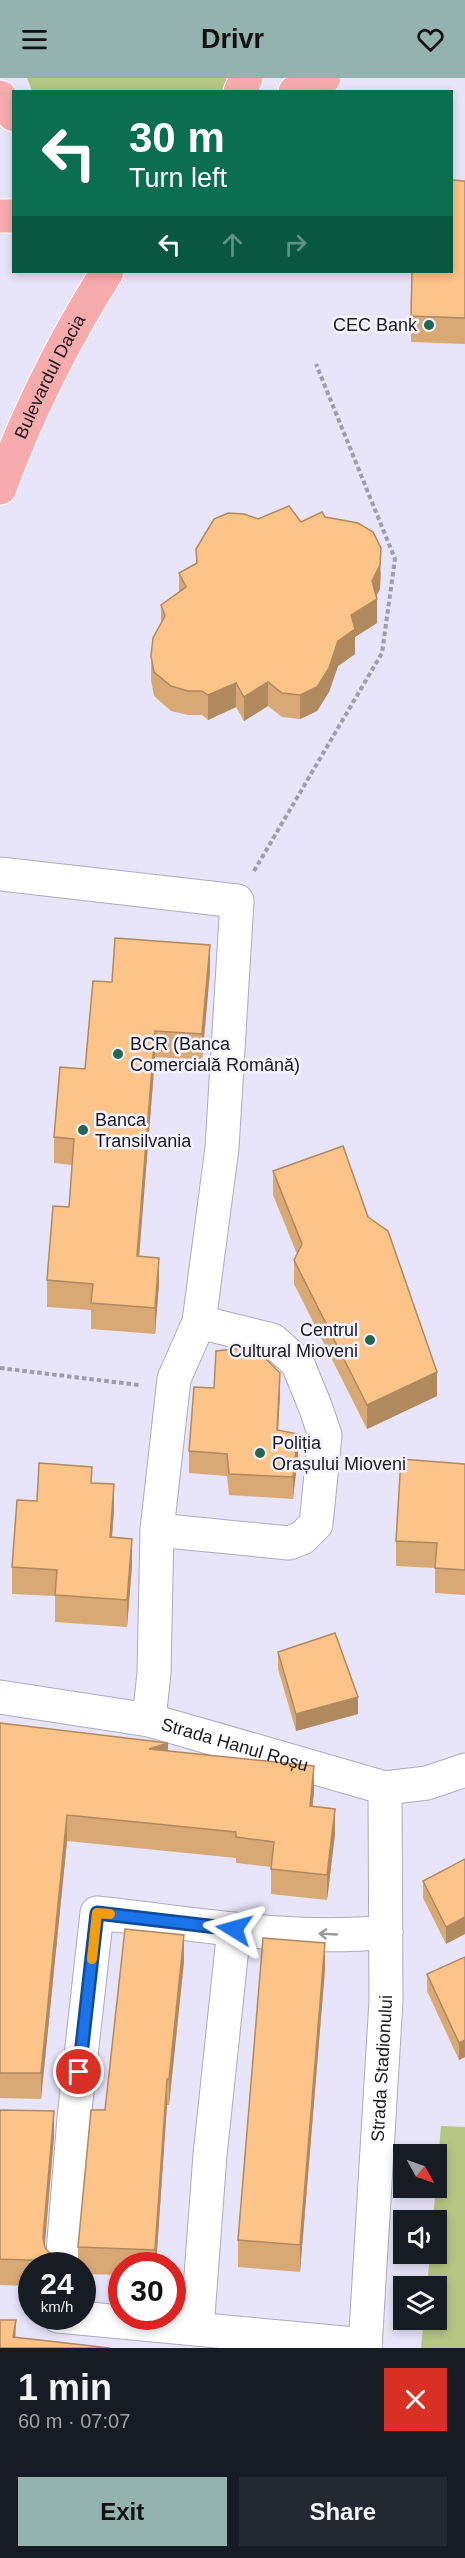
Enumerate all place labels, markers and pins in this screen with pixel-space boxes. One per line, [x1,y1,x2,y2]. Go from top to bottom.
place label: CEC Bank [333,315,418,335]
marker: CEC Bank [422,318,436,332]
place label: BCR (Banca Comercială Română) [130,1034,300,1075]
marker: BCR (Banca Comercială Română) [111,1047,125,1061]
place label: Banca Transilvania [95,1110,192,1151]
marker: Banca Transilvania [76,1123,90,1137]
place label: Centrul Cultural Mioveni [229,1320,358,1361]
marker: Centrul Cultural Mioveni [363,1333,377,1347]
place label: Poliția Orașului Mioveni [272,1433,406,1474]
marker: Poliția Orașului Mioveni [253,1446,267,1460]
pin [53,2046,104,2097]

